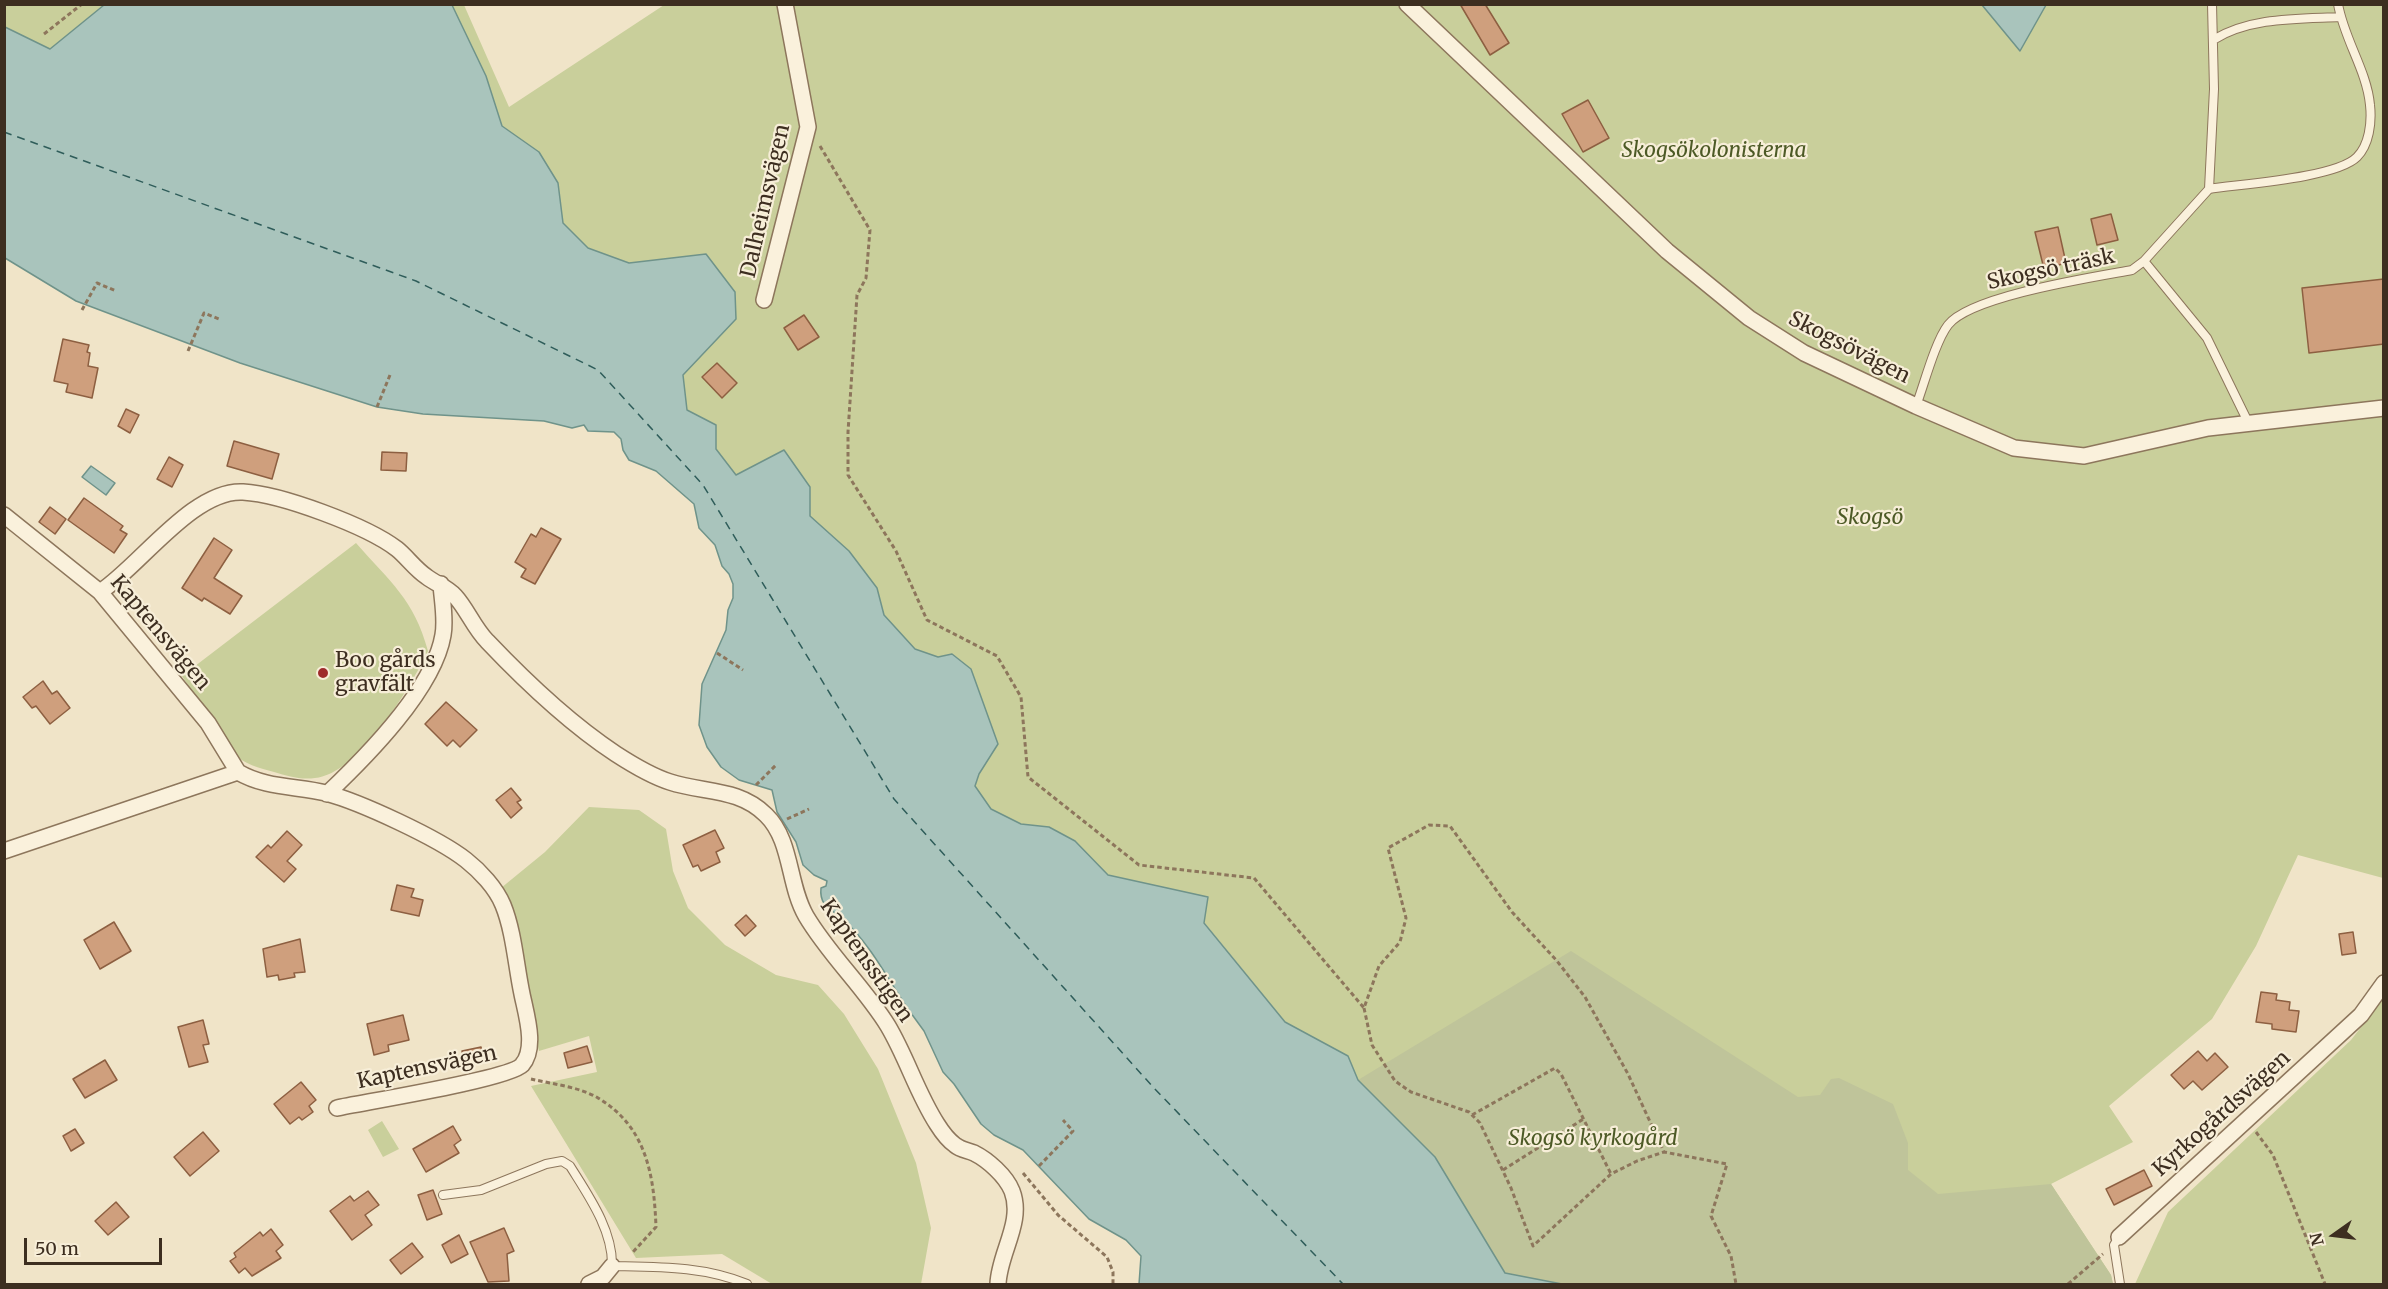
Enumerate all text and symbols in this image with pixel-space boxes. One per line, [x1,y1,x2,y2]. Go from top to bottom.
street label: Dalheimsvägen [736,122,796,280]
park label: Skogsökolonisterna [1621,138,1807,164]
street label: Skogsö träsk [1985,244,2117,296]
street label: Skogsövägen [1784,307,1914,389]
park label: Skogsö [1837,505,1903,531]
street label: Kaptensvägen [105,570,215,696]
place label: Boo gårds gravfält [335,648,435,698]
marker: Boo gårds gravfält [316,666,330,680]
street label: Kaptensstigen [814,895,918,1027]
street label: Kaptensvägen [355,1041,499,1095]
street label: Kyrkogårdsvägen [2148,1046,2296,1182]
park label: Skogsö kyrkogård [1508,1126,1678,1152]
north arrow [2304,1205,2364,1265]
scale bar [27,1226,165,1264]
text: N [2305,1231,2328,1248]
text: 50 m [35,1237,79,1260]

